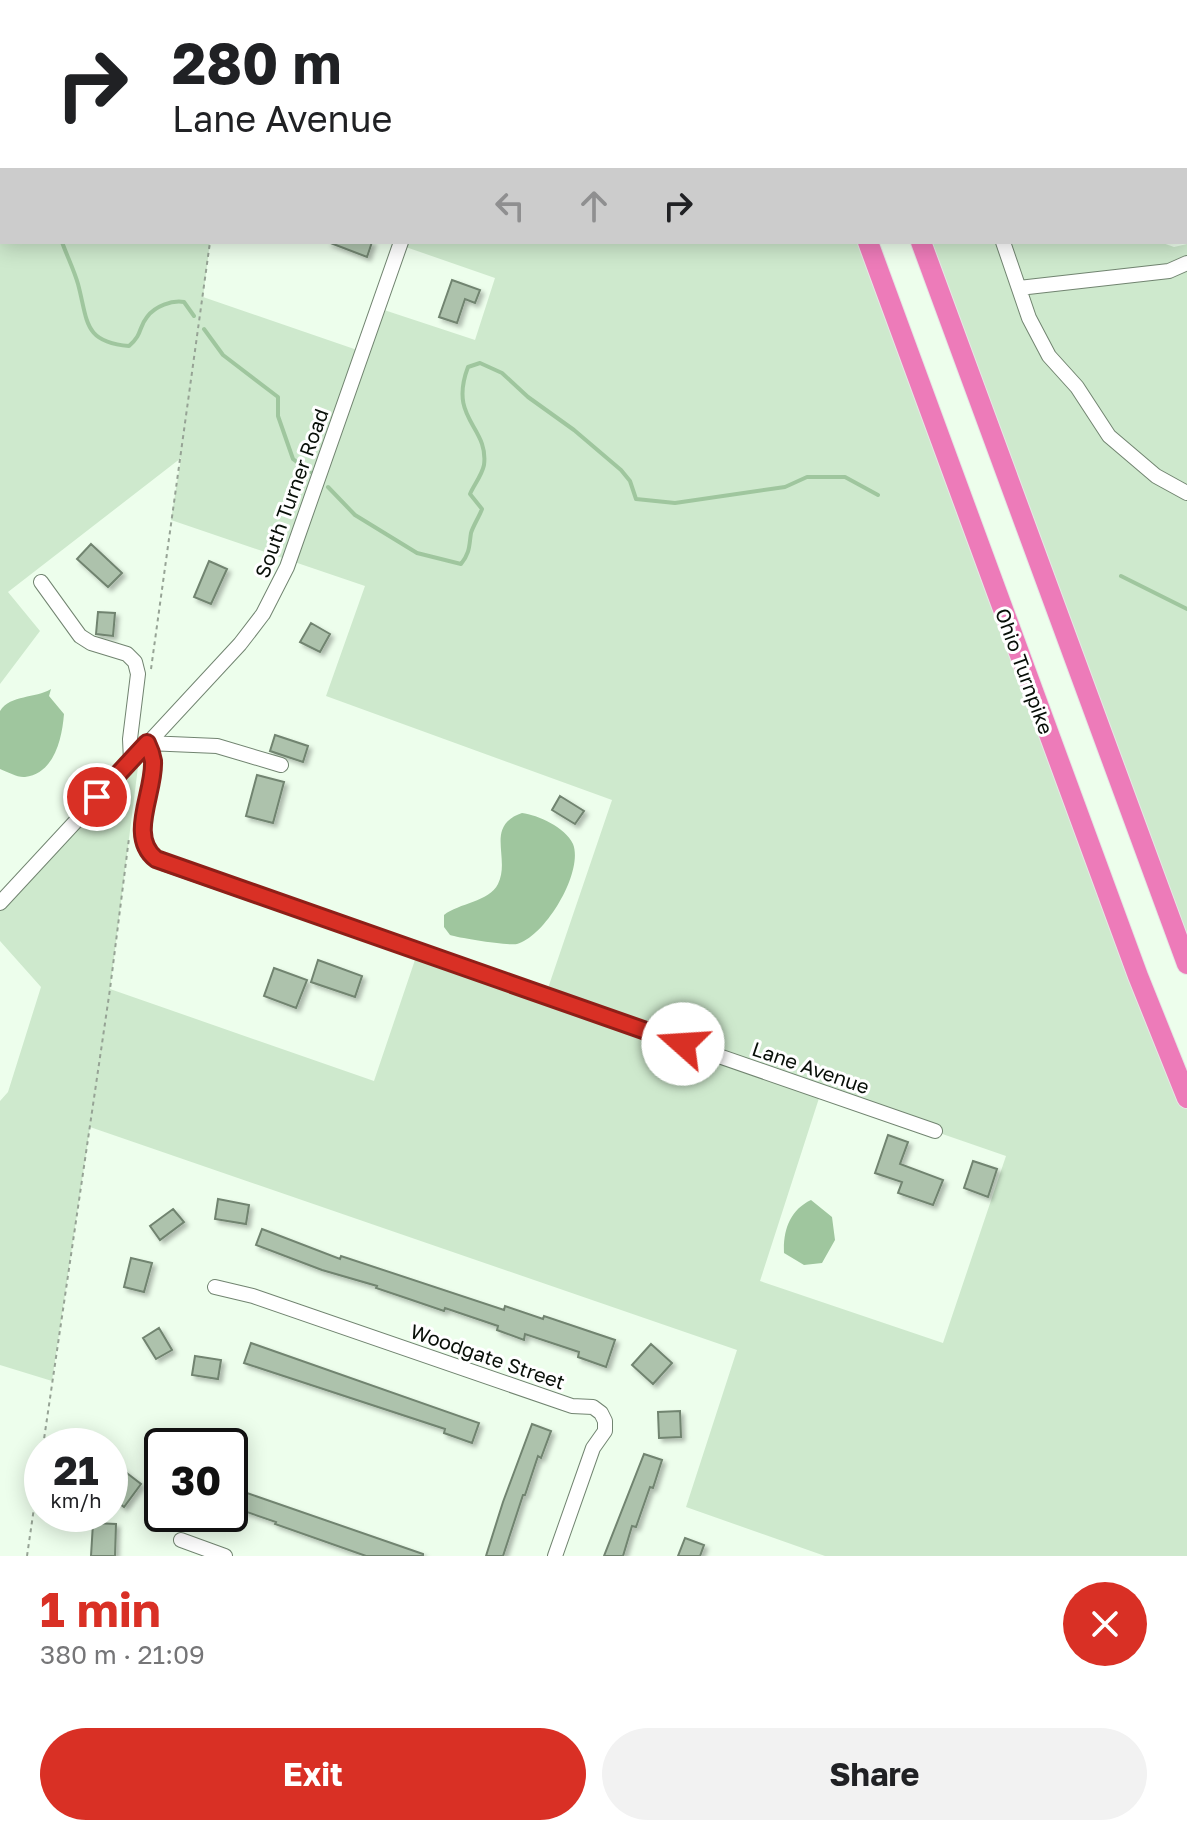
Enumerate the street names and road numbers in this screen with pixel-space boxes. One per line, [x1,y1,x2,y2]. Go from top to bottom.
street label: South Turner Road [249,405,333,581]
street label: Ohio Turnpike [991,605,1059,737]
street label: Lane Avenue [749,1036,873,1098]
street label: Woodgate Street [408,1318,568,1394]

